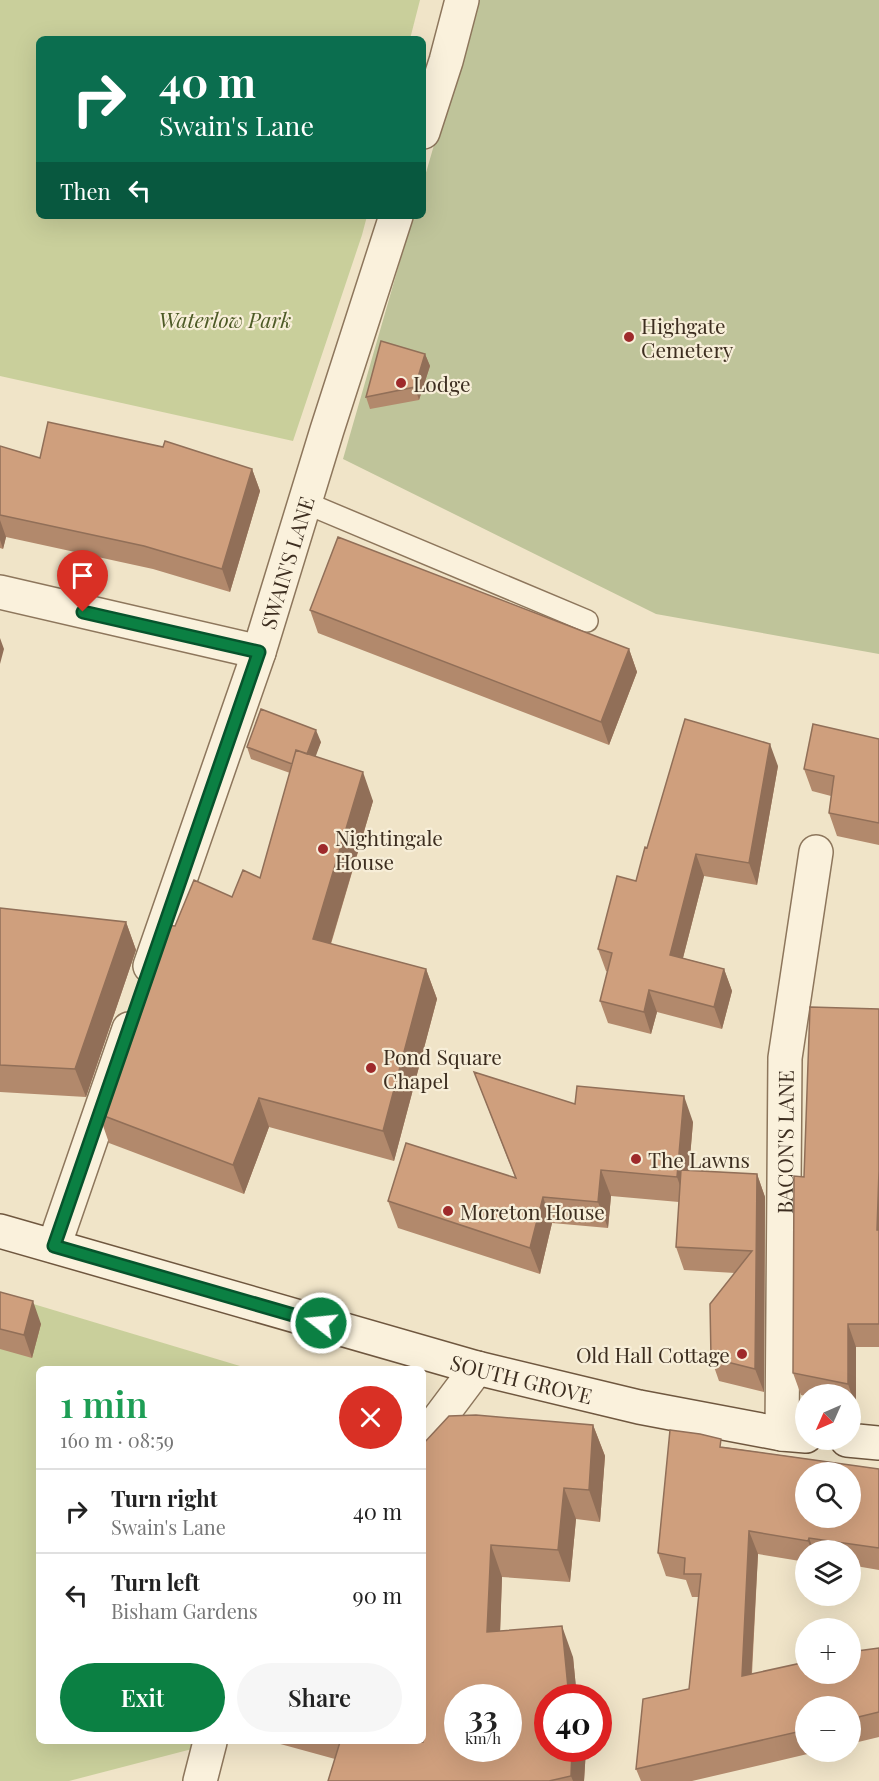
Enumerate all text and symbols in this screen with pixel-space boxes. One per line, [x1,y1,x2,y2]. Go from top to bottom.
text: 40 m [159,53,256,109]
icon: right [60,60,138,138]
text: Swain's Lane [159,107,314,143]
icon: left [123,174,156,207]
text: Then [60,176,111,206]
park label: Waterlow Park [159,305,291,333]
place label: Highgate Cemetery [641,311,734,363]
marker: Highgate Cemetery [622,330,636,344]
place label: Lodge [413,369,471,397]
marker: Lodge [394,376,408,390]
street label: SWAIN'S LANE [253,493,320,632]
pin [57,550,108,612]
icon: arrive [66,559,99,592]
place label: Nightingale House [335,823,443,875]
marker: Nightingale House [316,842,330,856]
place label: Pond Square Chapel [383,1042,502,1094]
marker: Pond Square Chapel [364,1061,378,1075]
street label: BACON'S LANE [770,1070,799,1214]
place label: The Lawns [648,1145,750,1173]
marker: The Lawns [629,1152,643,1166]
place label: Moreton House [460,1197,605,1225]
marker: Moreton House [441,1204,455,1218]
position arrow [289,1291,353,1355]
place label: Old Hall Cottage [576,1340,730,1368]
street label: SOUTH GROVE [447,1347,595,1409]
marker: Old Hall Cottage [735,1347,749,1361]
text: 1 min [60,1379,148,1427]
north arrow [795,1384,861,1450]
map controls [795,1384,861,1762]
button: close [339,1386,402,1449]
text: 160 m · 08:59 [60,1426,174,1453]
button: search [795,1462,861,1528]
text: Turn right [111,1483,217,1513]
icon: right [60,1495,93,1528]
text: 40 m [353,1496,402,1526]
text: Swain's Lane [111,1513,226,1540]
button: layers [795,1540,861,1606]
text: Turn left [111,1567,200,1597]
icon: left [60,1579,93,1612]
text: 90 m [353,1580,402,1610]
text: Bisham Gardens [111,1597,258,1624]
button: + [795,1618,861,1684]
button: Exit [60,1663,225,1732]
button: Share [237,1663,402,1732]
speed limit sign: 40 [534,1684,612,1762]
text: 33 [468,1696,498,1736]
button: − [795,1696,861,1762]
text: km/h [465,1728,501,1748]

